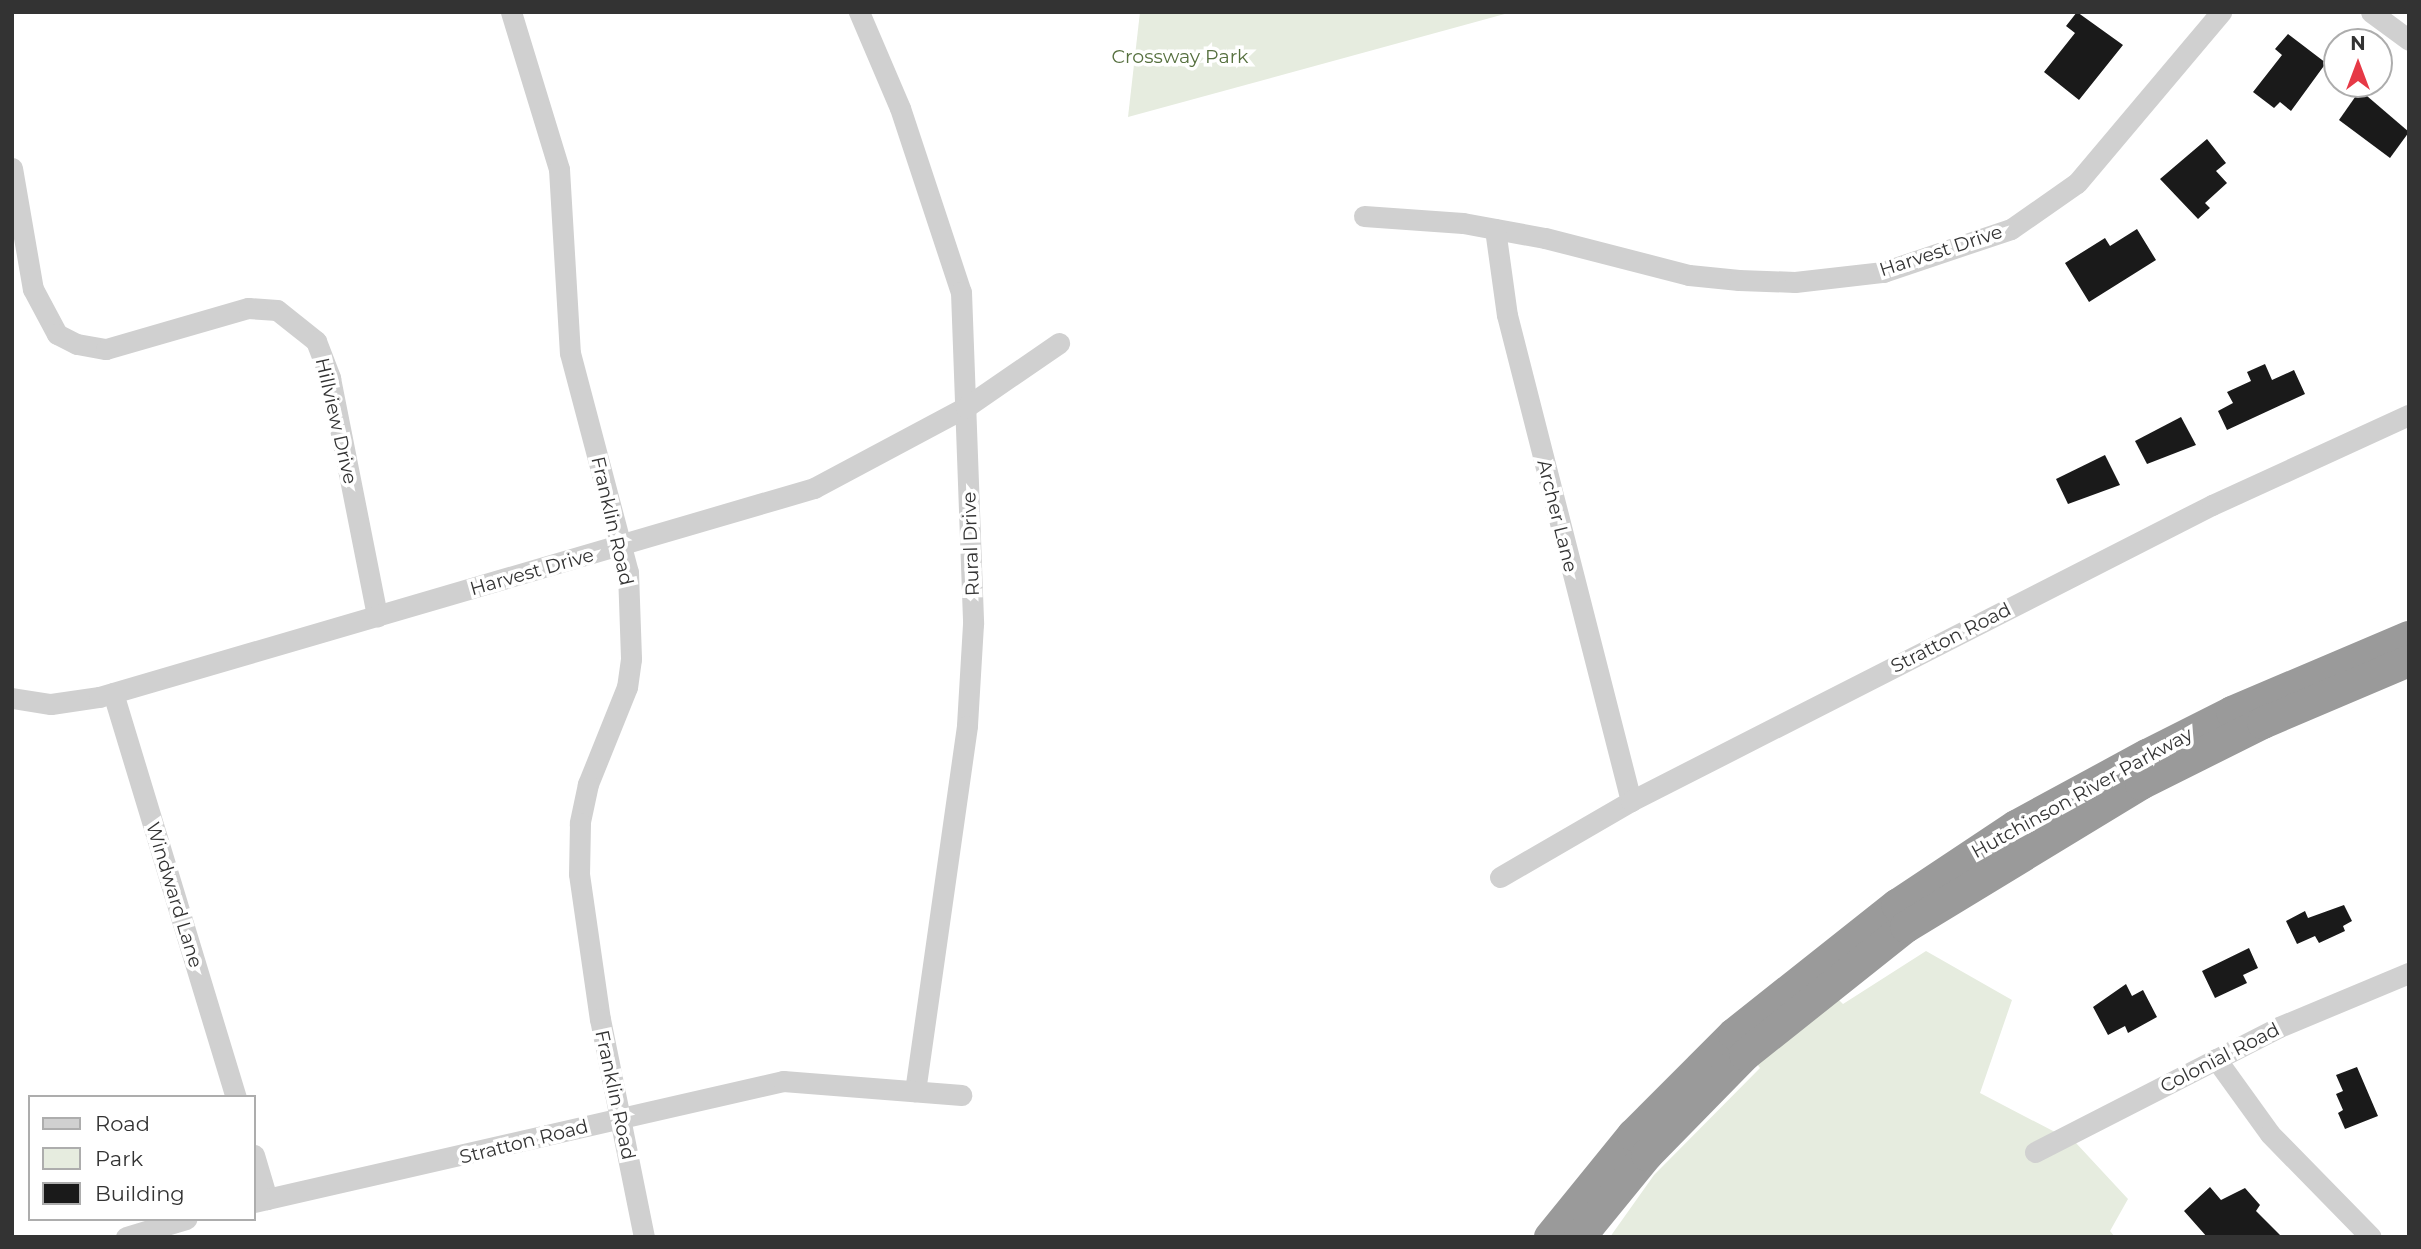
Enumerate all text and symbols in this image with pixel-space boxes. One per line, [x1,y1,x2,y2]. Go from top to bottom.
north arrow [2323,28,2393,98]
text: N [2350,32,2366,55]
park label: Crossway Park [1112,46,1248,68]
street label: Harvest Drive [1877,220,2005,282]
street label: Hillview Drive [310,356,362,486]
street label: Franklin Road [586,454,638,588]
street label: Archer Lane [1532,457,1582,575]
street label: Rural Drive [958,491,984,597]
street label: Harvest Drive [467,543,597,601]
street label: Stratton Road [1887,598,2015,678]
street label: Hutchinson River Parkway [1967,723,2197,863]
street label: Windward Lane [141,819,207,971]
street label: Colonial Road [2157,1018,2283,1098]
street label: Franklin Road [590,1028,640,1162]
legend [28,1095,256,1221]
text: Road [95,1111,150,1136]
street label: Stratton Road [457,1115,591,1169]
text: Park [95,1146,143,1171]
text: Building [95,1181,185,1206]

